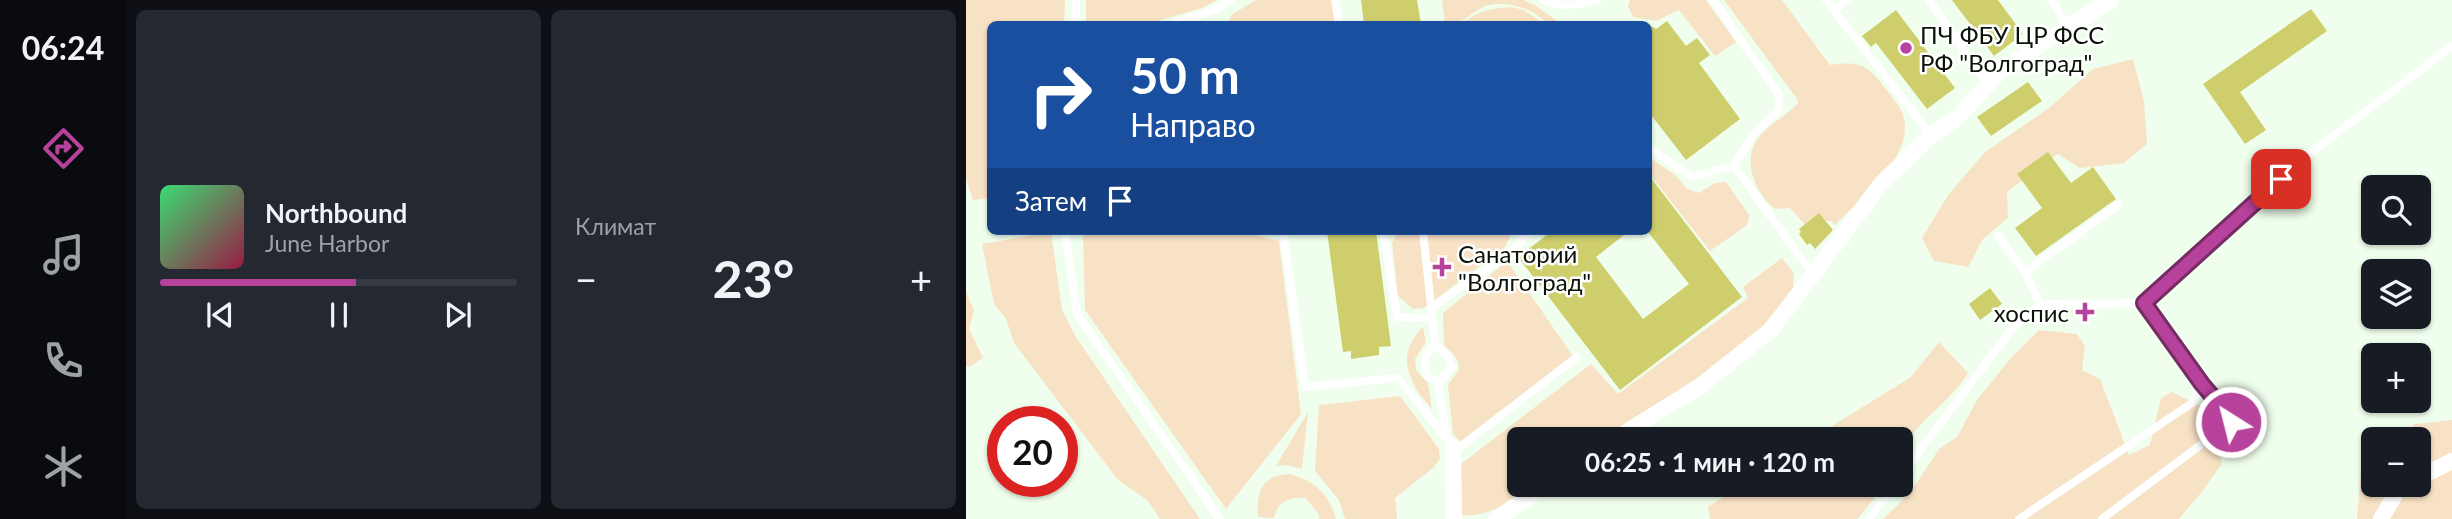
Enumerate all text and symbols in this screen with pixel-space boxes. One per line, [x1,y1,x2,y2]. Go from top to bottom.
place label: ПЧ ФБУ ЦР ФСС РФ "Волгоград" [1920,20,2104,77]
text: 06:24 [22,28,104,67]
marker: ПЧ ФБУ ЦР ФСС РФ "Волгоград" [1898,40,1914,56]
text: 50 m [1130,46,1240,104]
icon: right [1015,49,1106,140]
text: Направо [1130,105,1256,144]
icon: directions [39,124,88,173]
pin [2251,149,2311,209]
icon: arrive [2262,160,2300,198]
map controls [2361,175,2431,497]
button: search [2361,175,2431,245]
icon: arrive [1101,182,1139,220]
text: Затем [1015,185,1087,217]
text: Northbound [265,197,407,229]
text: Климат [575,212,656,240]
text: June Harbor [265,229,389,257]
icon: music [39,230,88,279]
place label: Санаторий "Волгоград" [1458,239,1591,296]
text: 23° [713,247,794,309]
text: − [575,256,597,302]
text: + [910,256,932,302]
marker: Санаторий "Волгоград" [1432,257,1452,277]
button: layers [2361,259,2431,329]
icon: previous [201,296,239,334]
icon: pause [320,296,358,334]
icon: next [439,296,477,334]
place label: хоспис [1994,298,2069,327]
marker: хоспис [2075,302,2095,322]
icon: phone [39,336,88,385]
button: + [2361,343,2431,413]
position arrow [2194,385,2268,459]
speed limit sign: 20 [987,406,1078,497]
button: − [2361,427,2431,497]
icon: climate [39,442,88,491]
text: 06:25 · 1 мин · 120 m [1585,446,1835,478]

